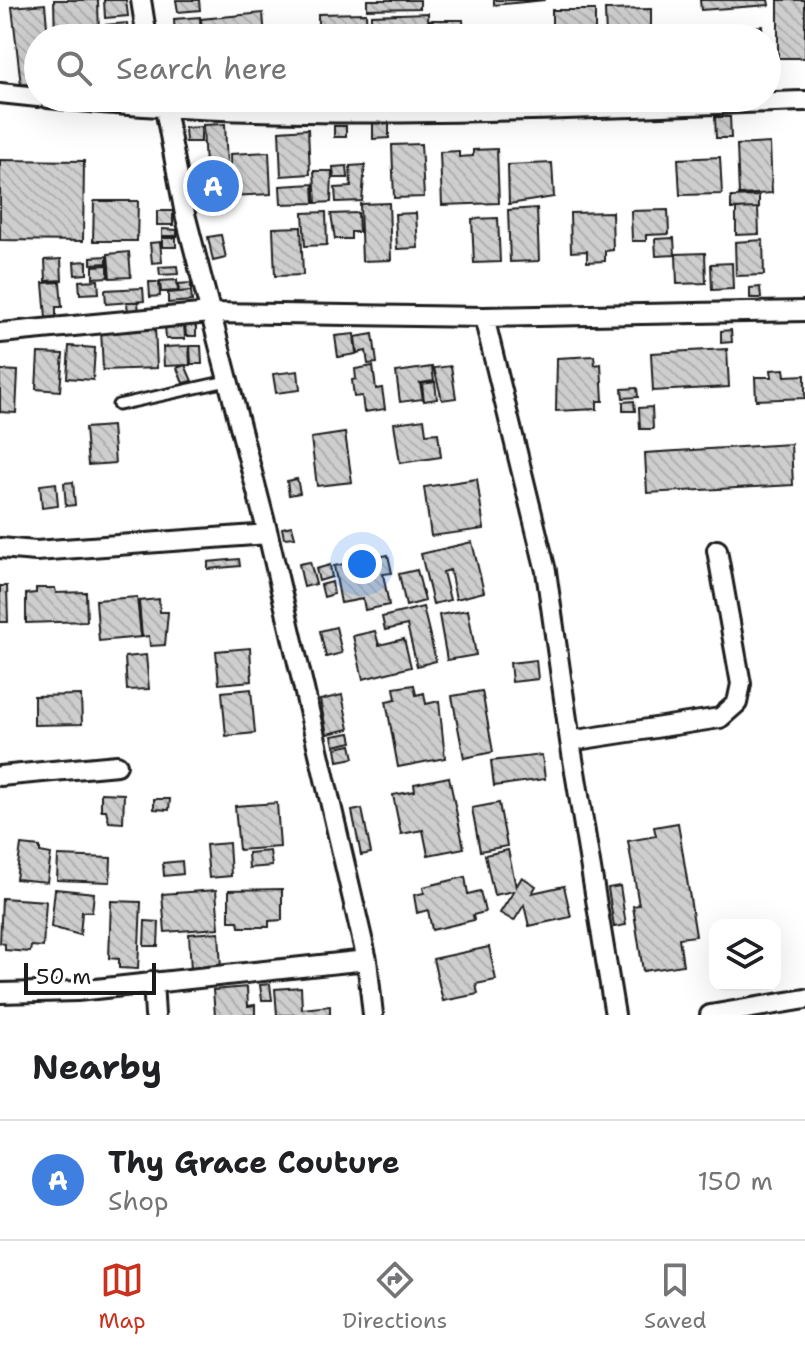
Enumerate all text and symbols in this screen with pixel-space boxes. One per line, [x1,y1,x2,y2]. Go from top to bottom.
search box [24,24,781,112]
icon: search [52,46,96,90]
text: Search here [116,48,287,89]
pin: A [187,156,239,216]
your location [342,544,382,584]
map controls [709,919,781,991]
button: layers [709,919,781,991]
scale bar [24,959,156,995]
text: 50 m [36,962,91,991]
text: Nearby [32,1044,162,1090]
text: Thy Grace Couture [108,1142,400,1183]
text: A [48,1163,68,1198]
text: 150 m [697,1163,773,1198]
text: Shop [108,1183,169,1218]
tab: Map [98,1258,146,1335]
tab: Directions [342,1258,447,1335]
tab: Saved [644,1258,707,1335]

